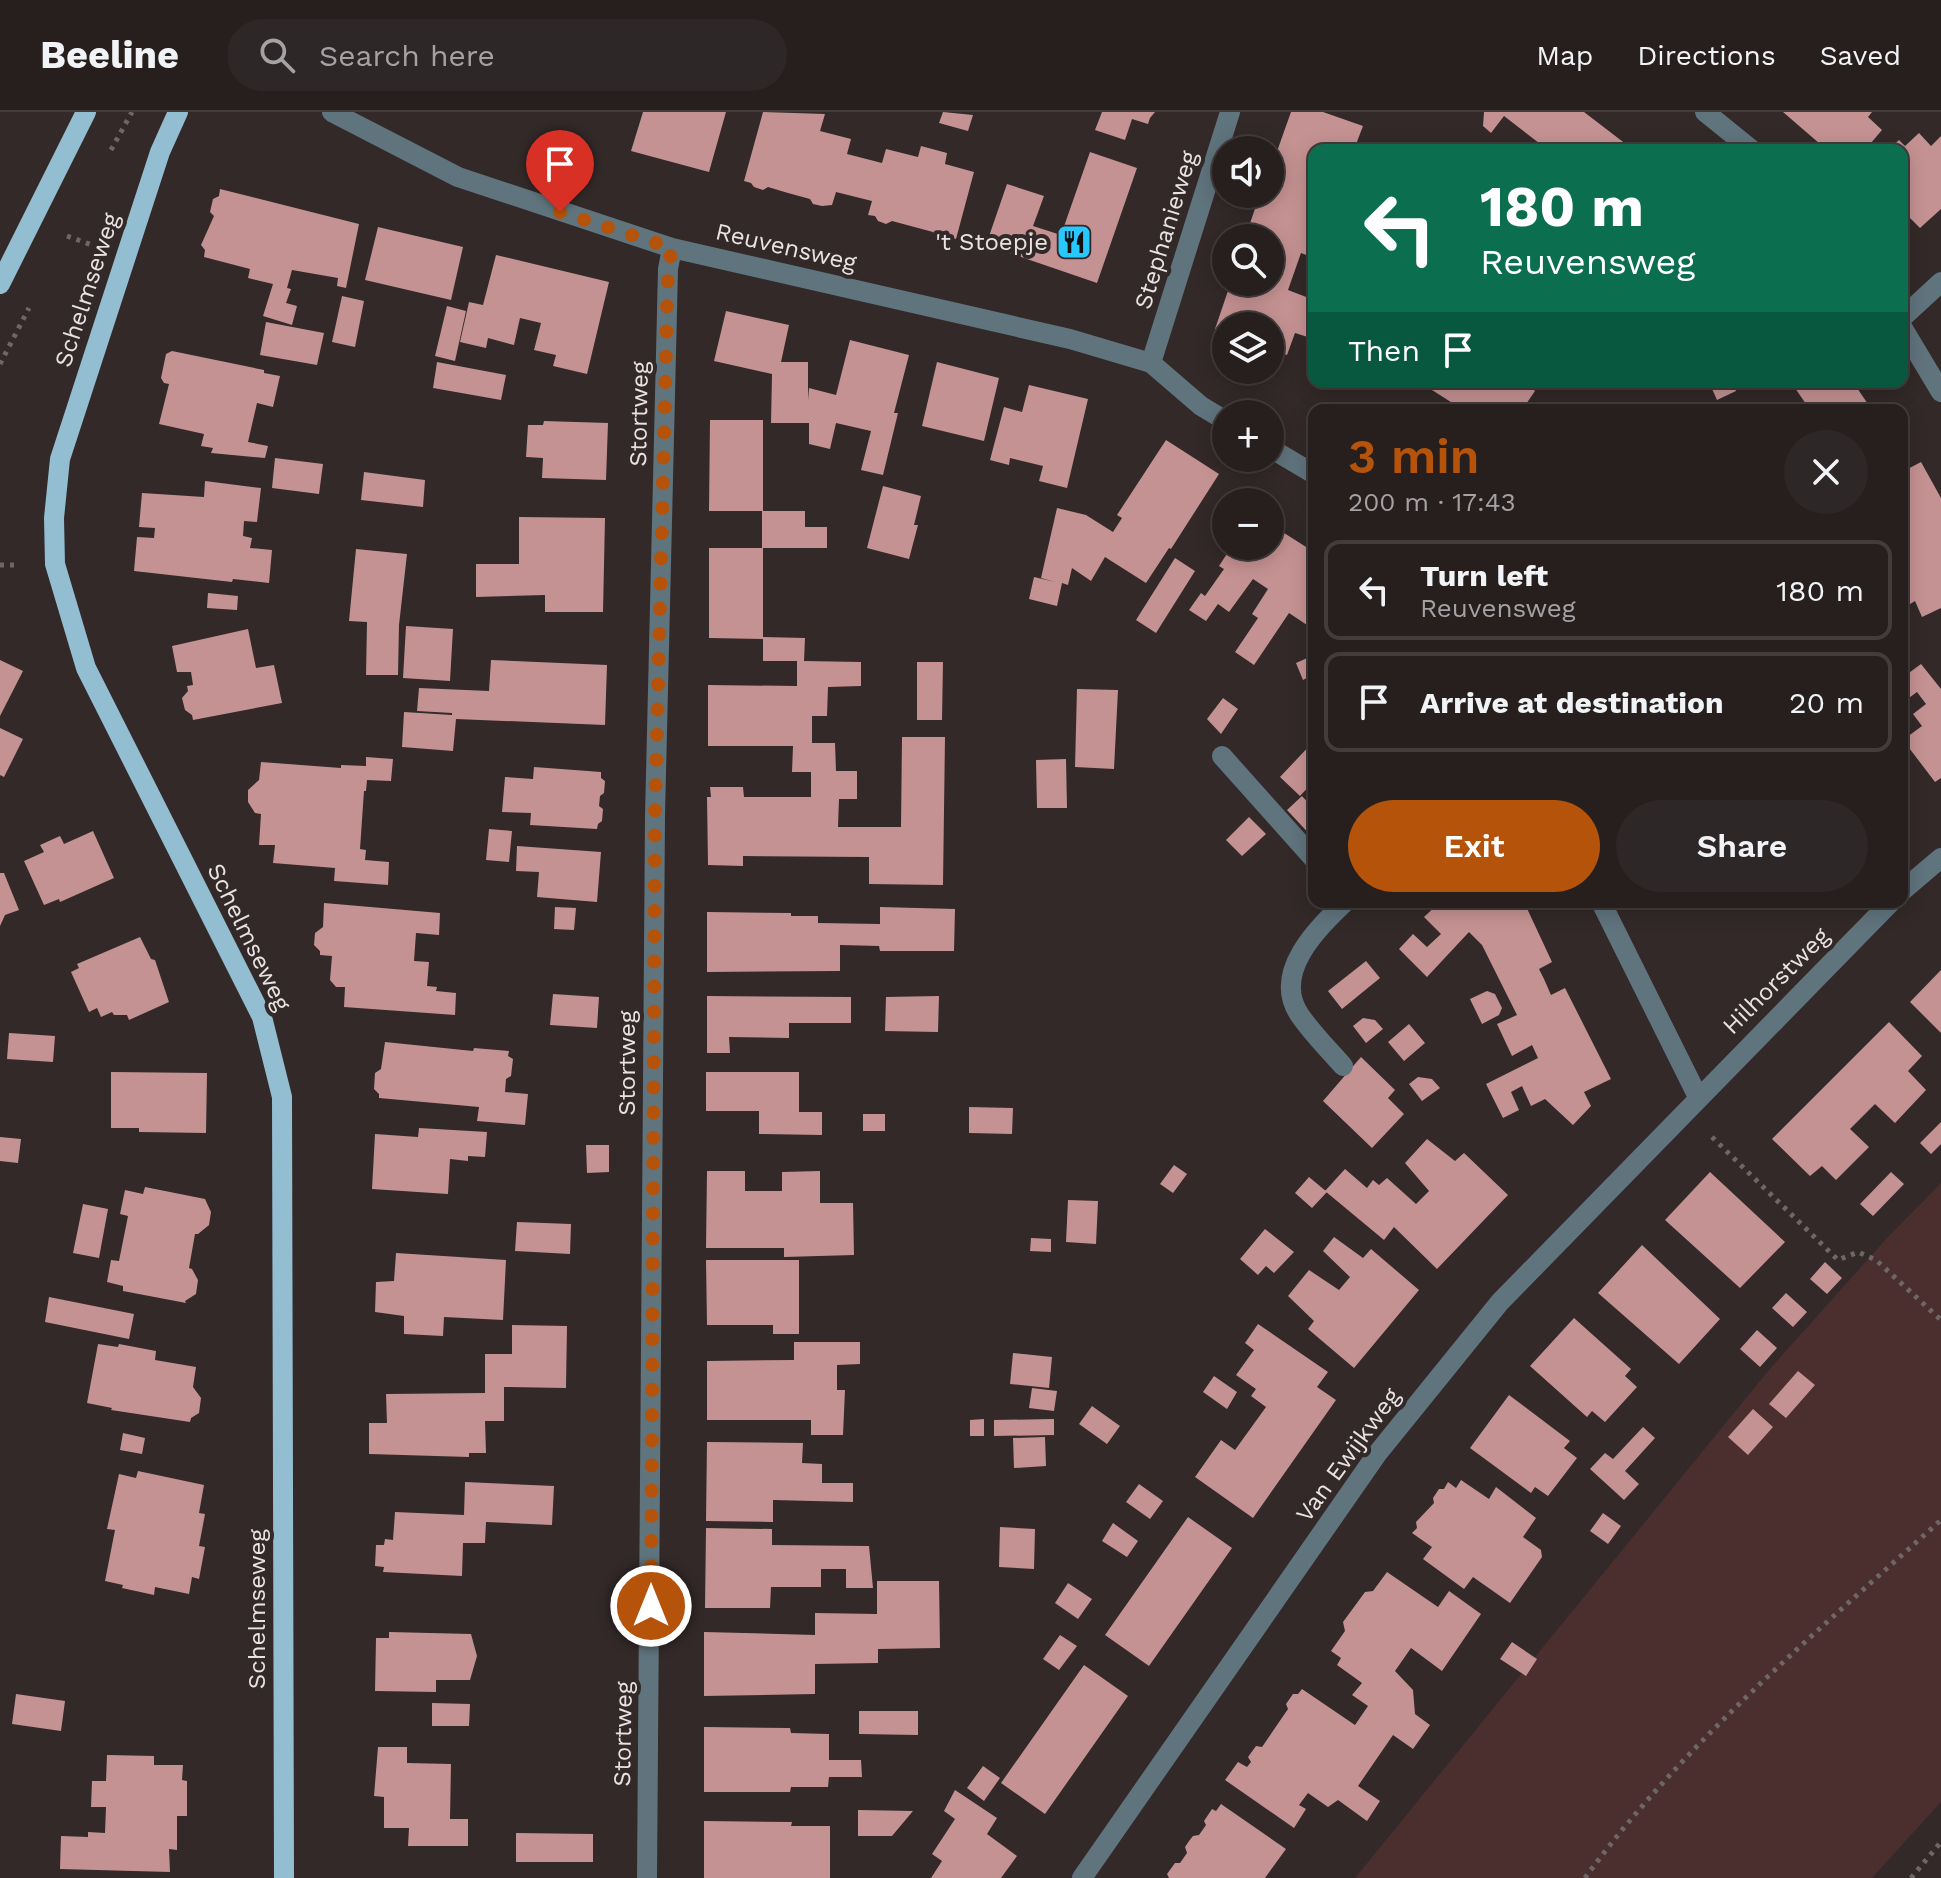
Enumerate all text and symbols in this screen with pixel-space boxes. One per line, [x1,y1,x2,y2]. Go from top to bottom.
search box [227,19,787,91]
text: Beeline [40,33,179,77]
icon: search [255,33,299,77]
text: Search here [319,38,495,73]
text: Map [1536,39,1593,72]
text: Directions [1637,39,1776,72]
text: Saved [1820,39,1901,72]
pin [526,130,594,212]
map controls [1212,136,1284,560]
button: sound [1212,136,1284,208]
icon: arrive [538,142,582,186]
street label: Stephanieweg [1129,147,1203,312]
text: 180 m [1480,174,1644,240]
icon: left [1348,176,1452,280]
street label: Schelmseweg [49,209,125,371]
street label: Reuvensweg [713,217,859,277]
restaurant icon: 't Stoepje [1055,223,1093,261]
button: search [1212,224,1284,296]
place label: 't Stoepje [935,228,1048,256]
text: Reuvensweg [1480,241,1695,283]
button: layers [1212,312,1284,384]
icon: arrive [1436,328,1480,372]
text: Then [1348,333,1420,368]
street label: Stortweg [624,361,654,467]
button: + [1212,400,1284,472]
text: 3 min [1348,428,1480,485]
button: close [1784,430,1868,514]
text: 200 m · 17:43 [1348,487,1516,517]
button: − [1212,488,1284,560]
text: Turn left [1420,558,1548,593]
icon: left [1352,568,1396,612]
text: 180 m [1776,573,1864,608]
text: Reuvensweg [1420,593,1576,623]
icon: arrive [1352,680,1396,724]
text: Arrive at destination [1420,685,1724,720]
text: 20 m [1789,685,1864,720]
button: Exit [1348,800,1600,892]
button: Share [1616,800,1868,892]
street label: Schelmseweg [201,859,297,1015]
street label: Hilhorstweg [1717,922,1835,1040]
street label: Stortweg [613,1010,641,1116]
street label: Van Ewijkweg [1290,1383,1406,1527]
street label: Schelmseweg [243,1529,271,1689]
position arrow [609,1564,693,1648]
street label: Stortweg [608,1681,638,1787]

